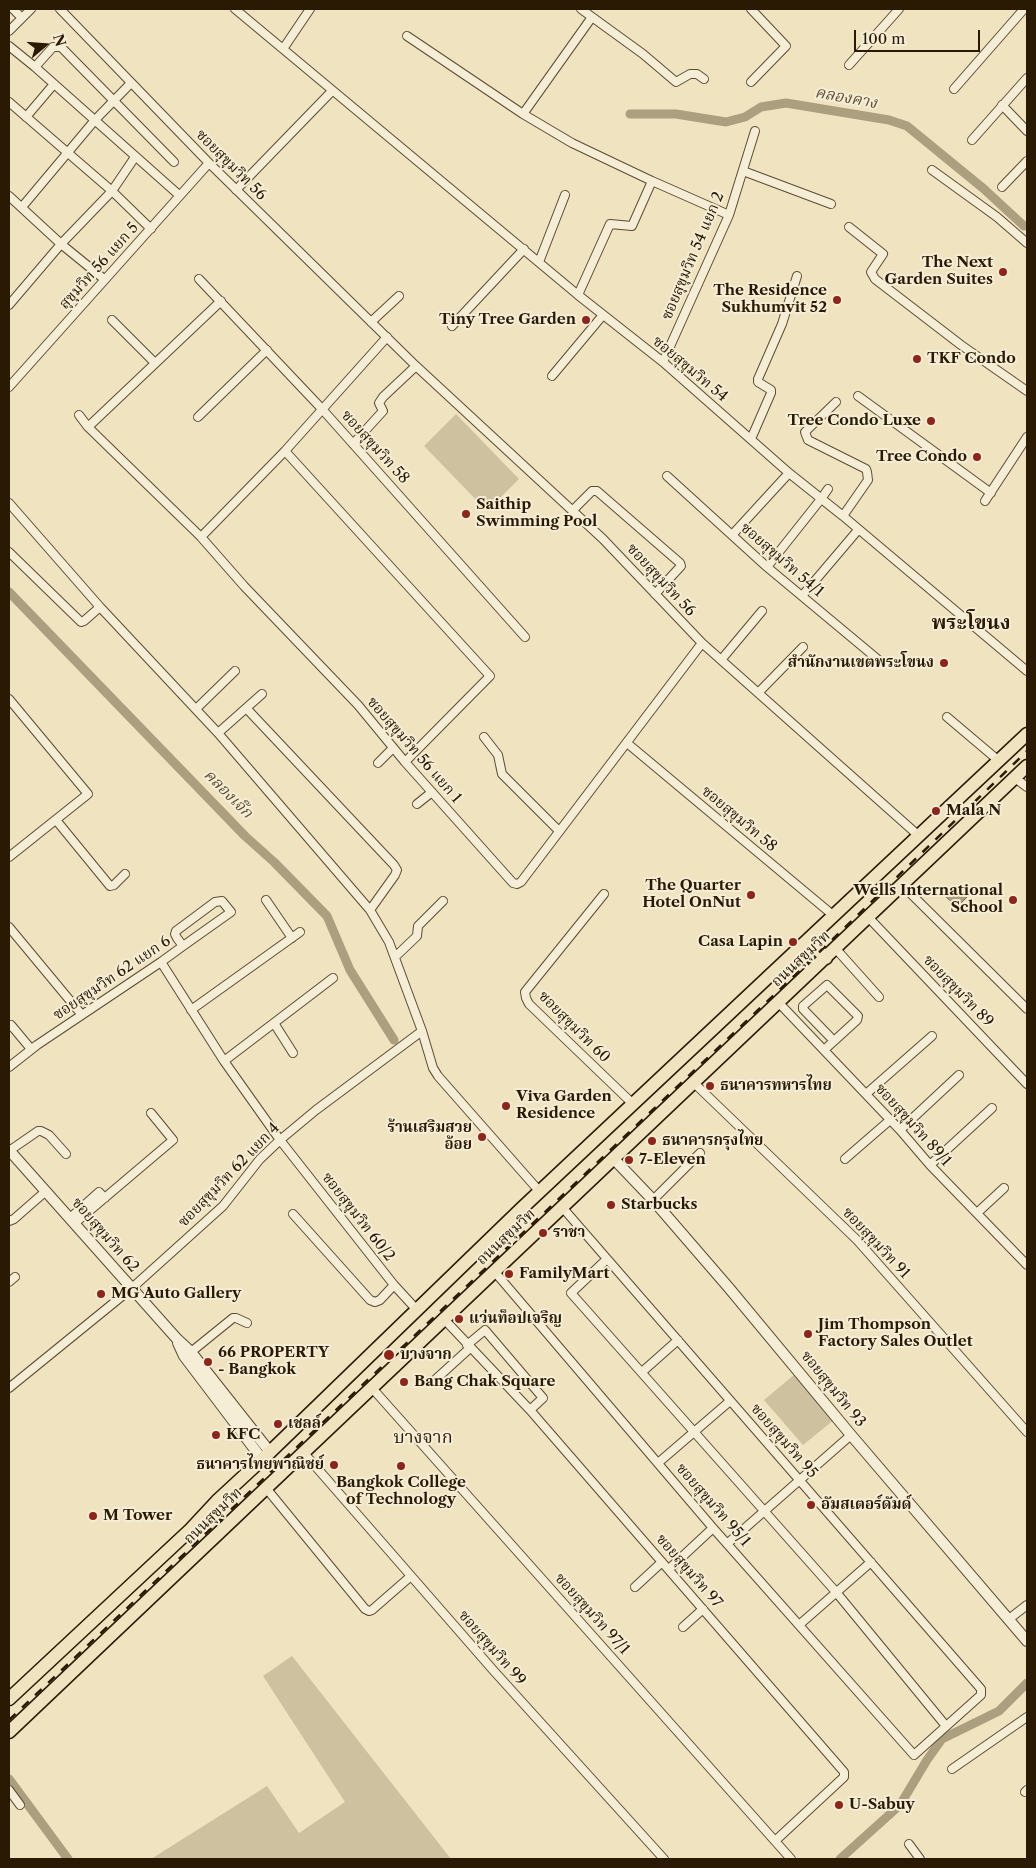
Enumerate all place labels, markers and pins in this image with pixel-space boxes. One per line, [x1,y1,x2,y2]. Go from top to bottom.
place label: The Next Garden Suites [885,254,993,289]
marker: The Next Garden Suites [997,266,1009,278]
place label: The Residence Sukhumvit 52 [713,282,827,317]
marker: The Residence Sukhumvit 52 [831,294,843,306]
place label: Tiny Tree Garden [439,311,576,329]
marker: Tiny Tree Garden [580,314,592,326]
place label: TKF Condo [927,350,1016,368]
marker: TKF Condo [911,353,923,365]
place label: Tree Condo Luxe [788,412,921,430]
marker: Tree Condo Luxe [925,415,937,427]
place label: Tree Condo [876,448,967,466]
marker: Tree Condo [971,451,983,463]
place label: Saithip Swimming Pool [476,496,597,531]
marker: Saithip Swimming Pool [460,508,472,520]
place label: สำนักงานเขตพระโขนง [788,654,934,672]
marker: สำนักงานเขตพระโขนง [938,657,950,669]
place label: Mala N [946,802,1001,820]
marker: Mala N [930,805,942,817]
place label: The Quarter Hotel OnNut [642,877,741,912]
place label: Wells International School [853,882,1003,917]
marker: The Quarter Hotel OnNut [745,889,757,901]
marker: Wells International School [1007,894,1019,906]
place label: Casa Lapin [698,933,783,951]
marker: Casa Lapin [787,936,799,948]
place label: ธนาคารทหารไทย [720,1077,832,1095]
marker: ธนาคารทหารไทย [704,1080,716,1092]
place label: Viva Garden Residence [516,1088,612,1123]
marker: Viva Garden Residence [500,1100,512,1112]
place label: ร้านเสริมสวย อ้อย [387,1119,472,1154]
marker: ร้านเสริมสวย อ้อย [476,1131,488,1143]
place label: ธนาคารกรุงไทย [662,1132,763,1150]
marker: ธนาคารกรุงไทย [646,1135,658,1147]
place label: 7-Eleven [639,1151,706,1169]
marker: 7-Eleven [623,1154,635,1166]
place label: Starbucks [621,1196,697,1214]
marker: Starbucks [605,1199,617,1211]
place label: ราชา [553,1224,585,1242]
marker: ราชา [537,1227,549,1239]
place label: FamilyMart [519,1265,609,1283]
marker: FamilyMart [503,1268,515,1280]
place label: MG Auto Gallery [111,1285,241,1303]
marker: MG Auto Gallery [95,1288,107,1300]
place label: แว่นท็อปเจริญ [469,1310,562,1328]
marker: แว่นท็อปเจริญ [453,1313,465,1325]
place label: Jim Thompson Factory Sales Outlet [818,1316,973,1351]
marker: Jim Thompson Factory Sales Outlet [802,1328,814,1340]
place label: 66 PROPERTY - Bangkok [218,1344,329,1379]
place label: บางจาก [400,1346,452,1364]
marker: บางจาก [382,1348,396,1362]
marker: 66 PROPERTY - Bangkok [202,1356,214,1368]
place label: Bang Chak Square [414,1373,555,1391]
marker: Bang Chak Square [398,1376,410,1388]
place label: เชลล์ [288,1415,321,1433]
marker: เชลล์ [272,1418,284,1430]
place label: KFC [226,1426,260,1444]
marker: KFC [210,1429,222,1441]
place label: ธนาคารไทยพาณิชย์ [196,1456,324,1474]
marker: ธนาคารไทยพาณิชย์ [328,1459,340,1471]
marker: Bangkok College of Technology [395,1460,407,1472]
place label: Bangkok College of Technology [336,1474,466,1509]
place label: อัมสเตอร์ดัมด์ [821,1496,912,1514]
marker: อัมสเตอร์ดัมด์ [805,1499,817,1511]
place label: M Tower [103,1507,172,1525]
marker: M Tower [87,1510,99,1522]
place label: U-Sabuy [849,1796,915,1814]
marker: U-Sabuy [833,1799,845,1811]

